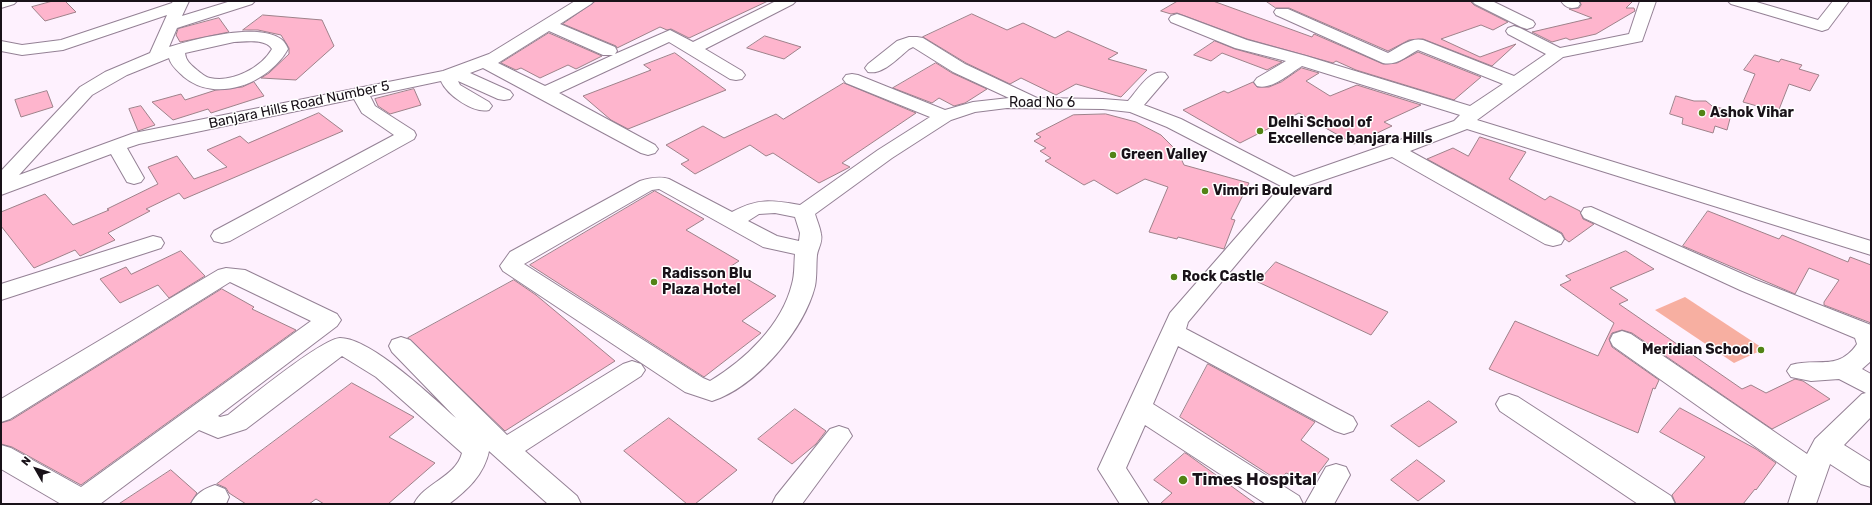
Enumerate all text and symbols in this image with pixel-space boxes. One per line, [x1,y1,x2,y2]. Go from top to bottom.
street label: Banjara Hills Road Number 5 [207,78,391,132]
street label: Road No 6 [1009,95,1075,111]
place label: Ashok Vihar [1710,105,1794,121]
marker: Ashok Vihar [1697,108,1707,118]
place label: Delhi School of Excellence banjara Hills [1268,115,1433,148]
marker: Delhi School of Excellence banjara Hills [1255,126,1265,136]
place label: Green Valley [1121,147,1207,163]
marker: Green Valley [1108,150,1118,160]
place label: Vimbri Boulevard [1213,183,1332,199]
marker: Vimbri Boulevard [1200,186,1210,196]
place label: Radisson Blu Plaza Hotel [662,266,752,298]
place label: Rock Castle [1182,269,1264,285]
marker: Rock Castle [1169,272,1179,282]
marker: Radisson Blu Plaza Hotel [649,277,659,287]
place label: Meridian School [1642,342,1753,358]
marker: Meridian School [1756,345,1766,355]
north arrow [16,449,56,489]
text: N [19,454,34,468]
place label: Times Hospital [1192,470,1317,490]
marker: Times Hospital [1177,474,1189,486]

